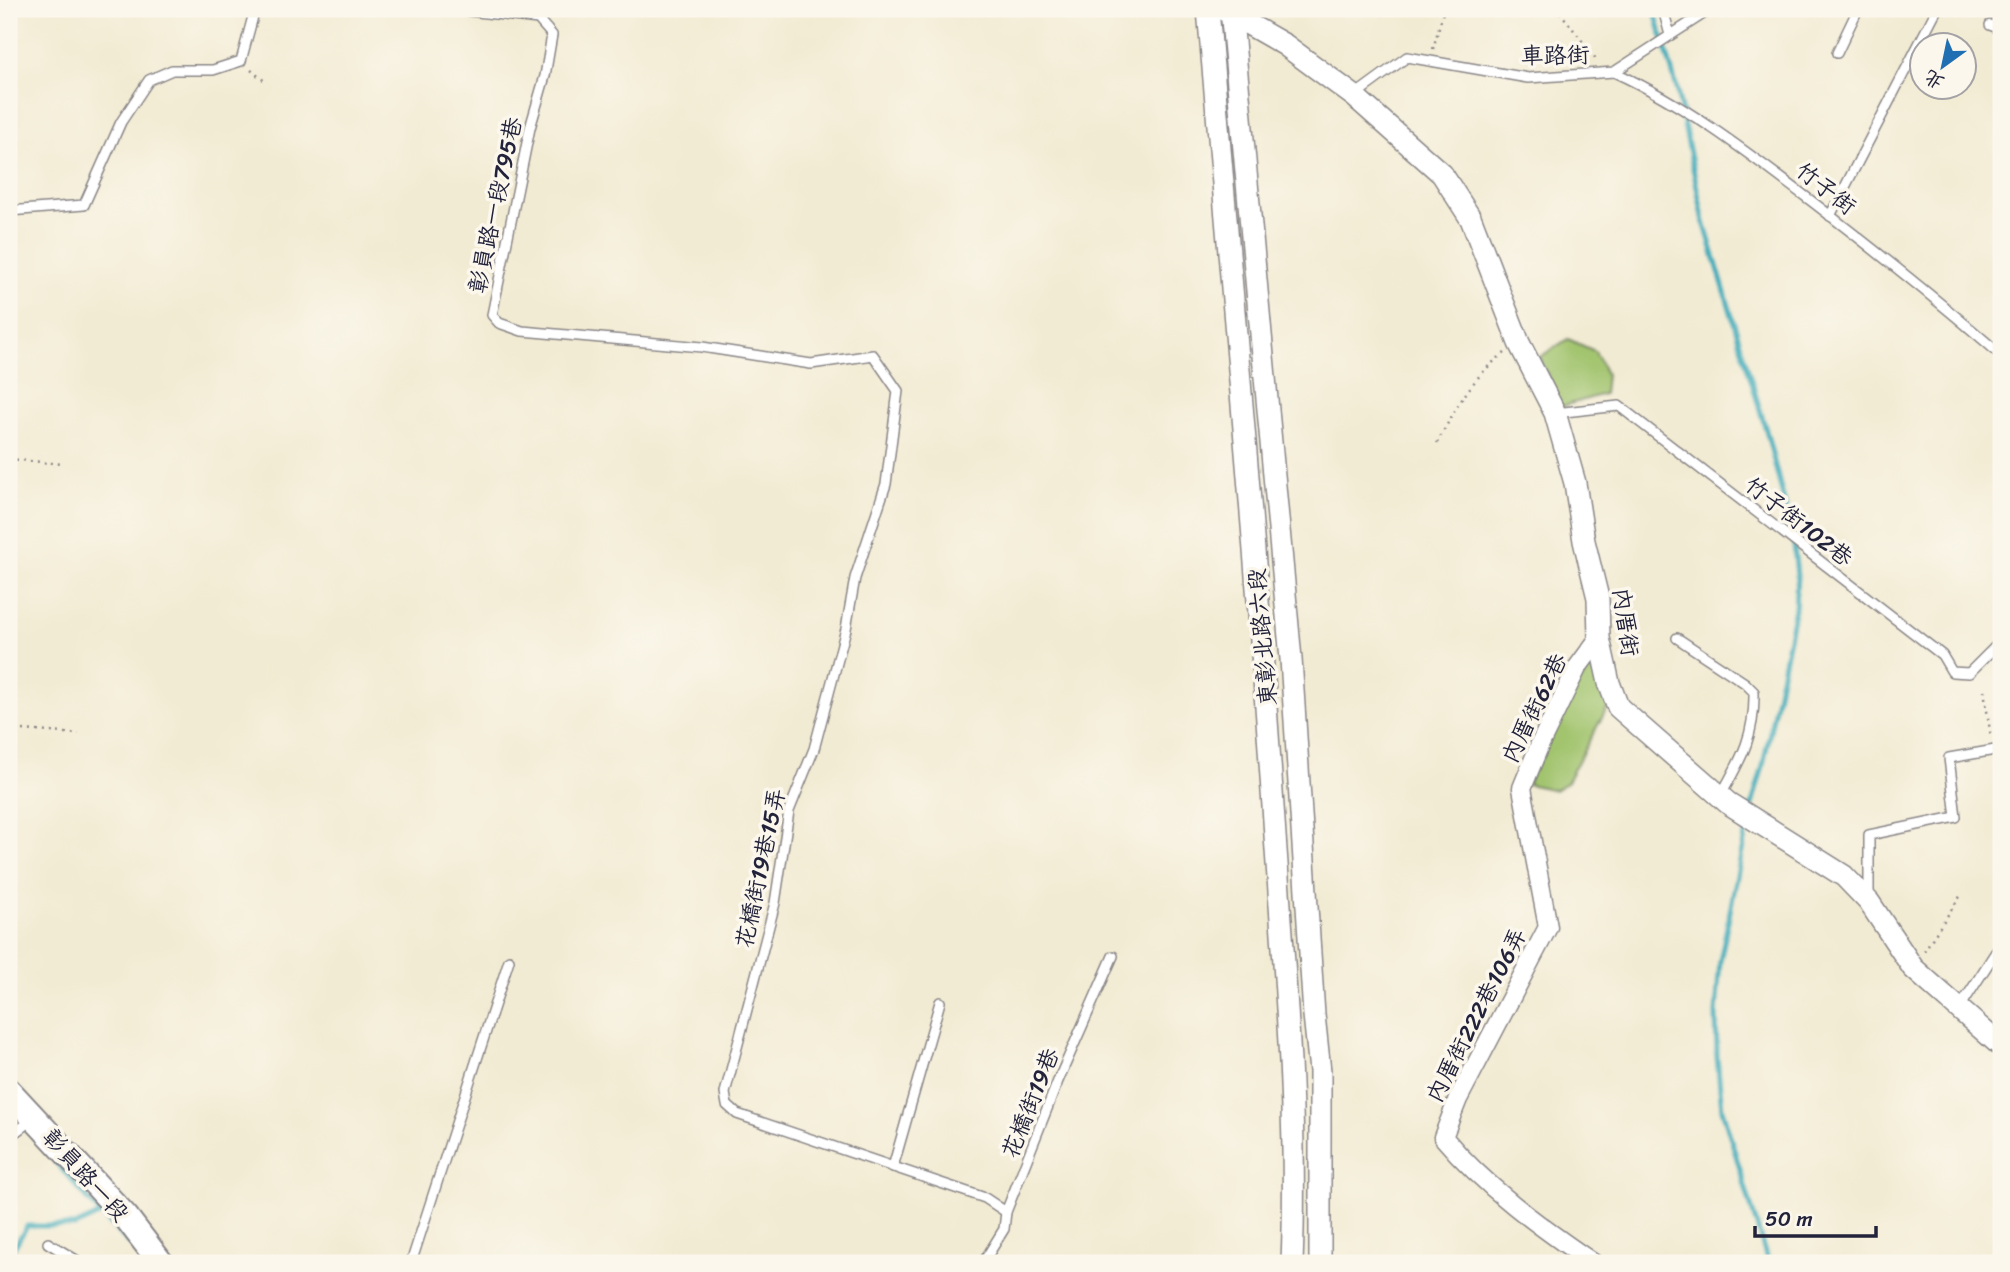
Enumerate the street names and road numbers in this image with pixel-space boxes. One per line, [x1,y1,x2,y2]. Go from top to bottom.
street label: 車路街 [1520,34,1590,77]
street label: 彰員路一段795巷 [457,112,534,297]
street label: 竹子街 [1786,151,1865,226]
street label: 竹子街102巷 [1735,465,1863,578]
street label: 東彰北路六段 [1236,566,1289,707]
street label: 內厝街 [1600,585,1651,659]
street label: 內厝街62巷 [1490,645,1579,770]
street label: 花橋街19巷15弄 [724,784,797,952]
street label: 內厝街222巷106弄 [1415,920,1538,1110]
street label: 花橋街19巷 [990,1041,1072,1165]
street label: 彰員路一段 [32,1119,139,1232]

